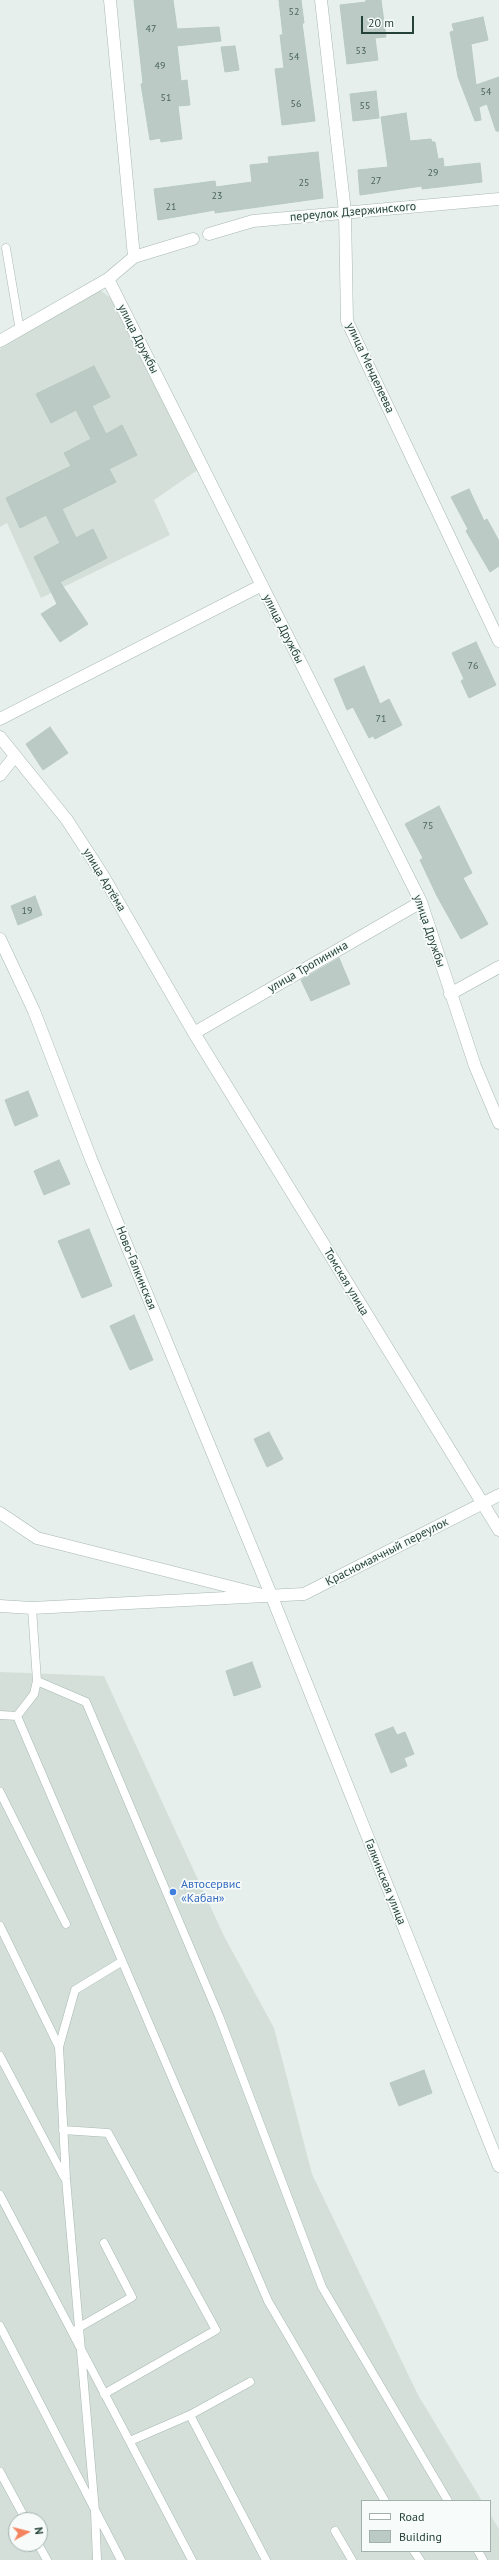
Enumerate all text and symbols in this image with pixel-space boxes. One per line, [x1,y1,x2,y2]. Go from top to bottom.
house number: 52 [289,6,299,18]
scale bar [363,8,416,34]
text: 20 m [368,15,394,30]
house number: 47 [146,23,156,35]
house number: 53 [356,45,366,57]
house number: 54 [289,51,299,63]
house number: 49 [155,60,165,72]
house number: 54 [481,86,491,98]
house number: 51 [161,92,171,104]
house number: 56 [291,98,301,110]
house number: 55 [360,100,370,112]
house number: 29 [428,167,438,179]
house number: 27 [371,175,381,187]
house number: 25 [299,177,309,189]
house number: 23 [212,190,222,202]
street label: переулок Дзержинского [289,199,417,225]
house number: 21 [166,201,176,213]
street label: улица Дружбы [114,302,162,376]
street label: улица Менделеева [343,320,397,416]
street label: улица Дружбы [259,592,307,666]
house number: 76 [468,660,478,672]
house number: 71 [376,713,386,725]
house number: 75 [423,820,433,832]
street label: улица Артёма [79,846,129,914]
street label: улица Дружбы [410,893,448,969]
house number: 19 [22,905,32,917]
street label: улица Тропинина [265,938,351,996]
street label: Ново-Галкинская [113,1224,159,1312]
street label: Томская улица [320,1246,372,1318]
street label: Красномаячный переулок [323,1515,451,1589]
street label: Галкинская улица [361,1837,409,1927]
place label: Автосервис «Кабан» [181,1878,241,1906]
marker: Автосервис «Кабан» [168,1887,178,1897]
legend [361,2500,491,2552]
text: Road [399,2509,424,2524]
north arrow [8,2512,48,2552]
text: N [32,2526,46,2535]
text: Building [399,2529,442,2544]

